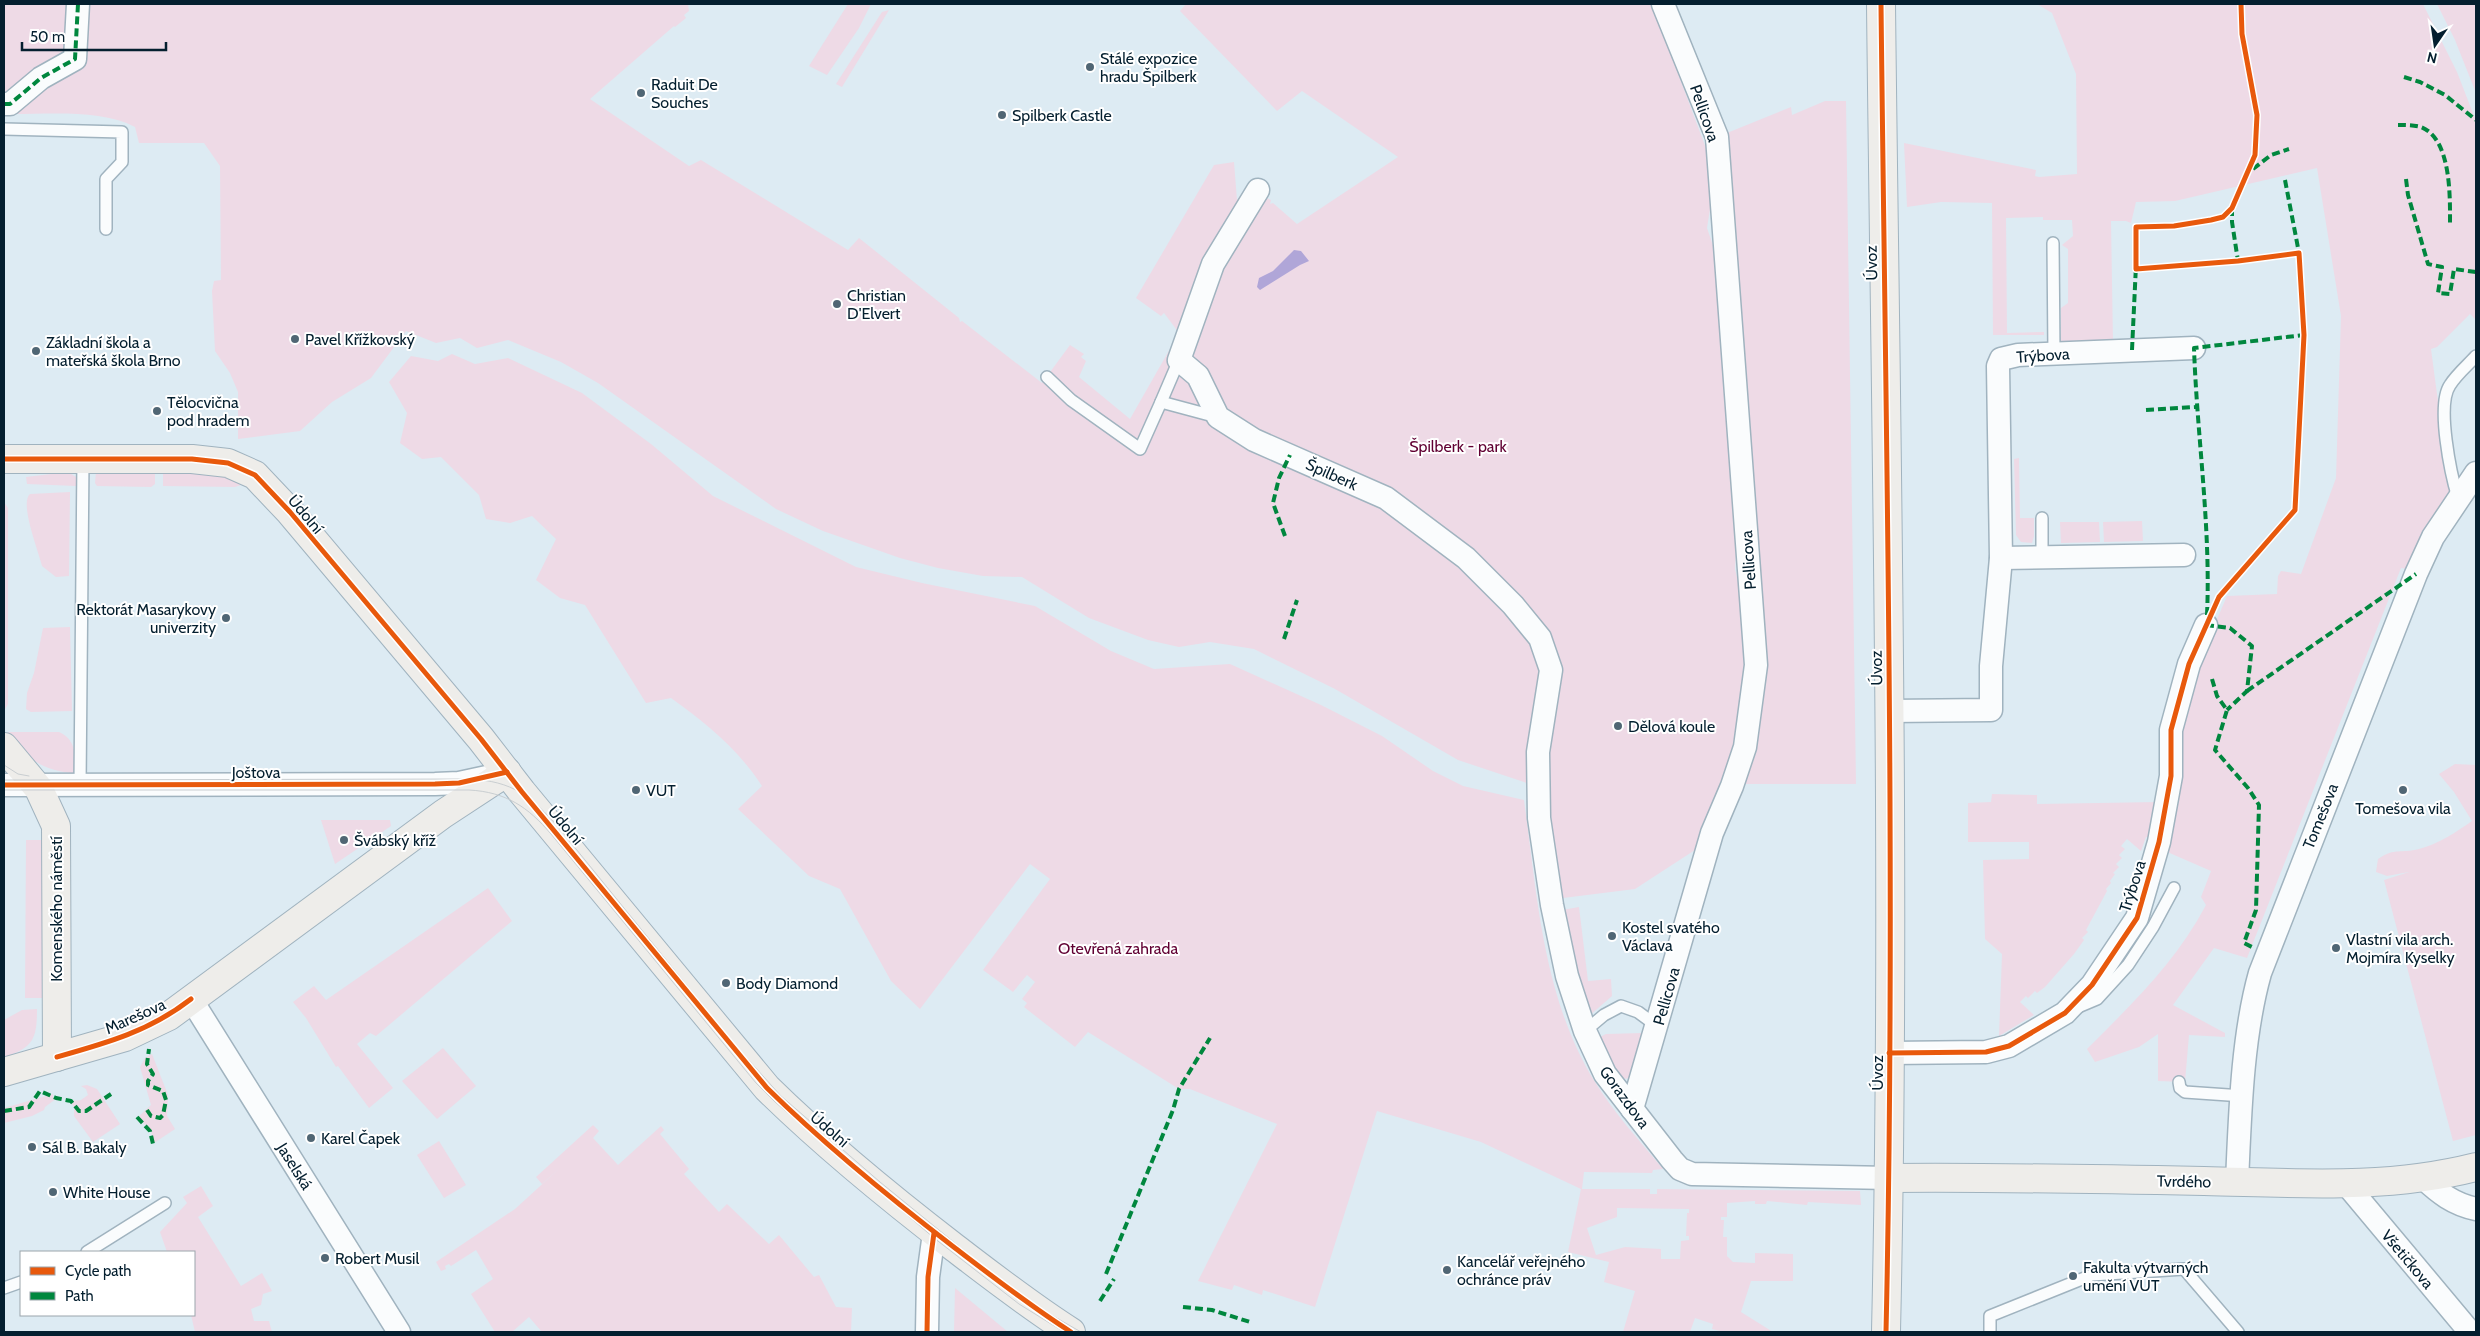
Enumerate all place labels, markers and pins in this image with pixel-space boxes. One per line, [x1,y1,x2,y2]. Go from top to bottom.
place label: Stálé expozice hradu Špilberk [1100,49,1198,86]
marker: Stálé expozice hradu Špilberk [1084,61,1096,73]
place label: Raduit De Souches [651,75,718,112]
marker: Raduit De Souches [635,87,647,99]
place label: Spilberk Castle [1012,106,1112,125]
marker: Spilberk Castle [996,109,1008,121]
place label: Christian D'Elvert [847,286,906,323]
marker: Christian D'Elvert [831,298,843,310]
place label: Pavel Křížkovský [305,330,415,349]
place label: Základní škola a mateřská škola Brno [46,333,181,370]
marker: Pavel Křížkovský [289,333,301,345]
marker: Základní škola a mateřská škola Brno [30,345,42,357]
place label: Tělocvična pod hradem [167,393,250,430]
marker: Tělocvična pod hradem [151,405,163,417]
place label: Rektorát Masarykovy univerzity [76,600,216,637]
marker: Rektorát Masarykovy univerzity [220,612,232,624]
place label: Dělová koule [1628,717,1715,736]
marker: Dělová koule [1612,720,1624,732]
place label: VUT [646,781,676,800]
marker: VUT [630,784,642,796]
marker: Tomešova vila [2397,784,2409,796]
place label: Tomešova vila [2355,799,2451,818]
place label: Švábský kříž [354,831,437,850]
marker: Švábský kříž [338,834,350,846]
place label: Kostel svatého Václava [1622,918,1720,955]
marker: Kostel svatého Václava [1606,930,1618,942]
place label: Vlastní vila arch. Mojmíra Kyselky [2346,930,2455,967]
marker: Vlastní vila arch. Mojmíra Kyselky [2330,942,2342,954]
place label: Body Diamond [736,974,838,993]
marker: Body Diamond [720,977,732,989]
place label: Karel Čapek [321,1129,401,1148]
marker: Karel Čapek [305,1132,317,1144]
place label: Sál B. Bakaly [42,1138,127,1157]
marker: Sál B. Bakaly [26,1141,38,1153]
place label: White House [63,1183,150,1202]
marker: White House [47,1186,59,1198]
place label: Robert Musil [335,1249,419,1268]
marker: Robert Musil [319,1252,331,1264]
place label: Kancelář veřejného ochránce práv [1457,1252,1586,1289]
place label: Fakulta výtvarných umění VUT [2083,1258,2209,1295]
marker: Kancelář veřejného ochránce práv [1441,1264,1453,1276]
marker: Fakulta výtvarných umění VUT [2067,1270,2079,1282]

